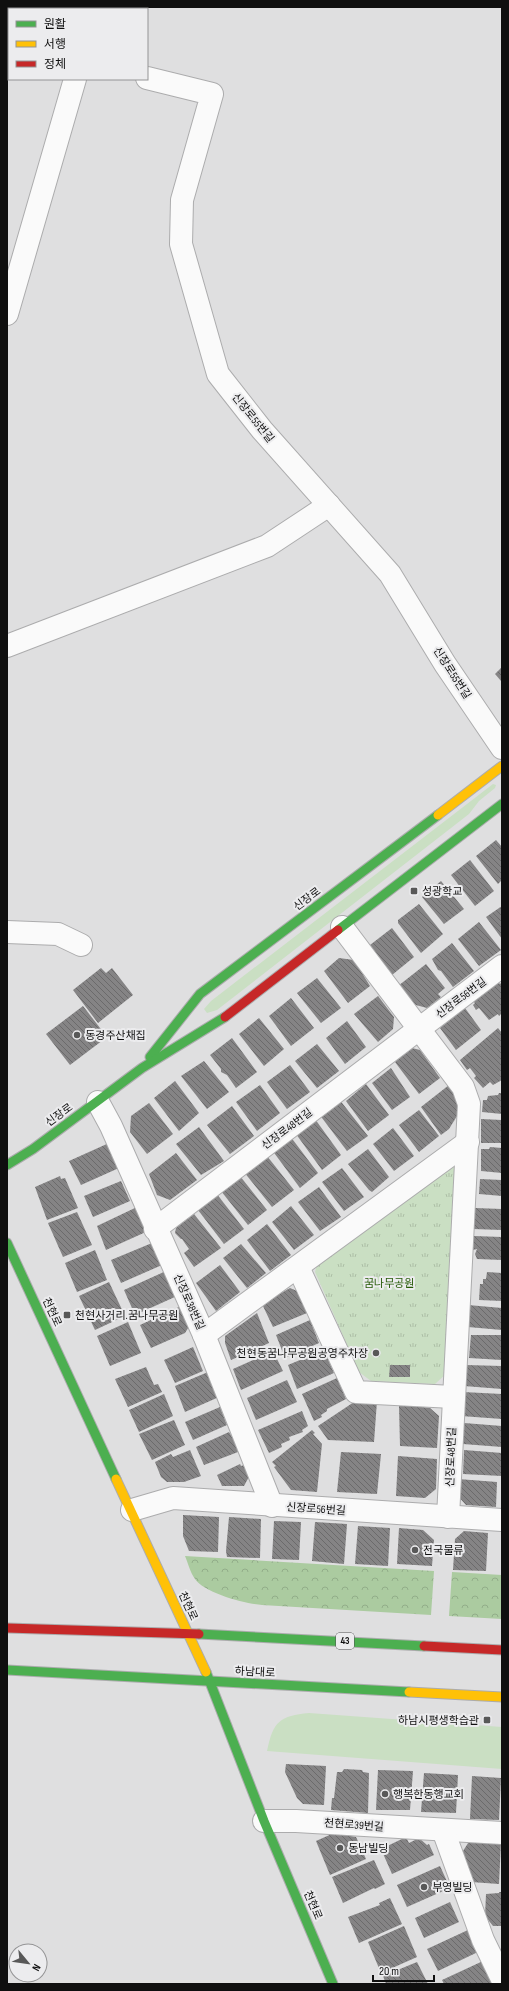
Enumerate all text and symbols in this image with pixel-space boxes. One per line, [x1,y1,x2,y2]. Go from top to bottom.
legend [8,8,148,80]
text: 원활 [44,17,66,32]
text: 서행 [44,37,66,52]
text: 정체 [44,57,66,72]
street label: 신장로55번길 [229,391,277,445]
street label: 신장로55번길 [430,645,474,701]
street label: 신장로 [291,885,323,913]
place label: 성광학교 [422,885,462,898]
marker: 성광학교 [409,886,419,896]
street label: 신장로56번길 [433,975,489,1021]
place label: 동경주산채집 [85,1029,146,1042]
marker: 동경주산채집 [72,1030,82,1040]
street label: 신장로 [43,1101,75,1129]
street label: 신장로48번길 [259,1106,315,1152]
street label: 신장로38번길 [171,1272,207,1332]
park label: 꿈나무공원 [364,1277,414,1290]
street label: 천현로 [40,1295,64,1329]
place label: 천현사거리.꿈나무공원 [75,1309,178,1322]
marker: 천현사거리.꿈나무공원 [62,1310,72,1320]
place label: 천현동꿈나무공원공영주차장 [236,1347,368,1360]
marker: 천현동꿈나무공원공영주차장 [371,1348,381,1358]
street label: 신장로48번길 [443,1427,459,1487]
street label: 신장로56번길 [286,1500,346,1518]
place label: 전국물류 [423,1544,463,1557]
marker: 전국물류 [410,1545,420,1555]
street label: 천현로 [176,1589,200,1623]
road number: 43 [336,1633,354,1649]
street label: 하남대로 [234,1664,276,1680]
place label: 하남시평생학습관 [398,1714,479,1727]
marker: 하남시평생학습관 [482,1715,492,1725]
place label: 행복한동행교회 [393,1788,464,1801]
marker: 행복한동행교회 [380,1789,390,1799]
street label: 천현로39번길 [324,1816,384,1834]
place label: 동남빌딩 [348,1842,388,1855]
marker: 동남빌딩 [335,1843,345,1853]
place label: 부영빌딩 [432,1881,472,1894]
marker: 부영빌딩 [419,1882,429,1892]
street label: 천현로 [301,1888,325,1922]
north arrow [8,1943,48,1983]
scale bar [373,1957,434,1983]
text: N [29,1962,43,1973]
text: 20 m [379,1964,399,1979]

